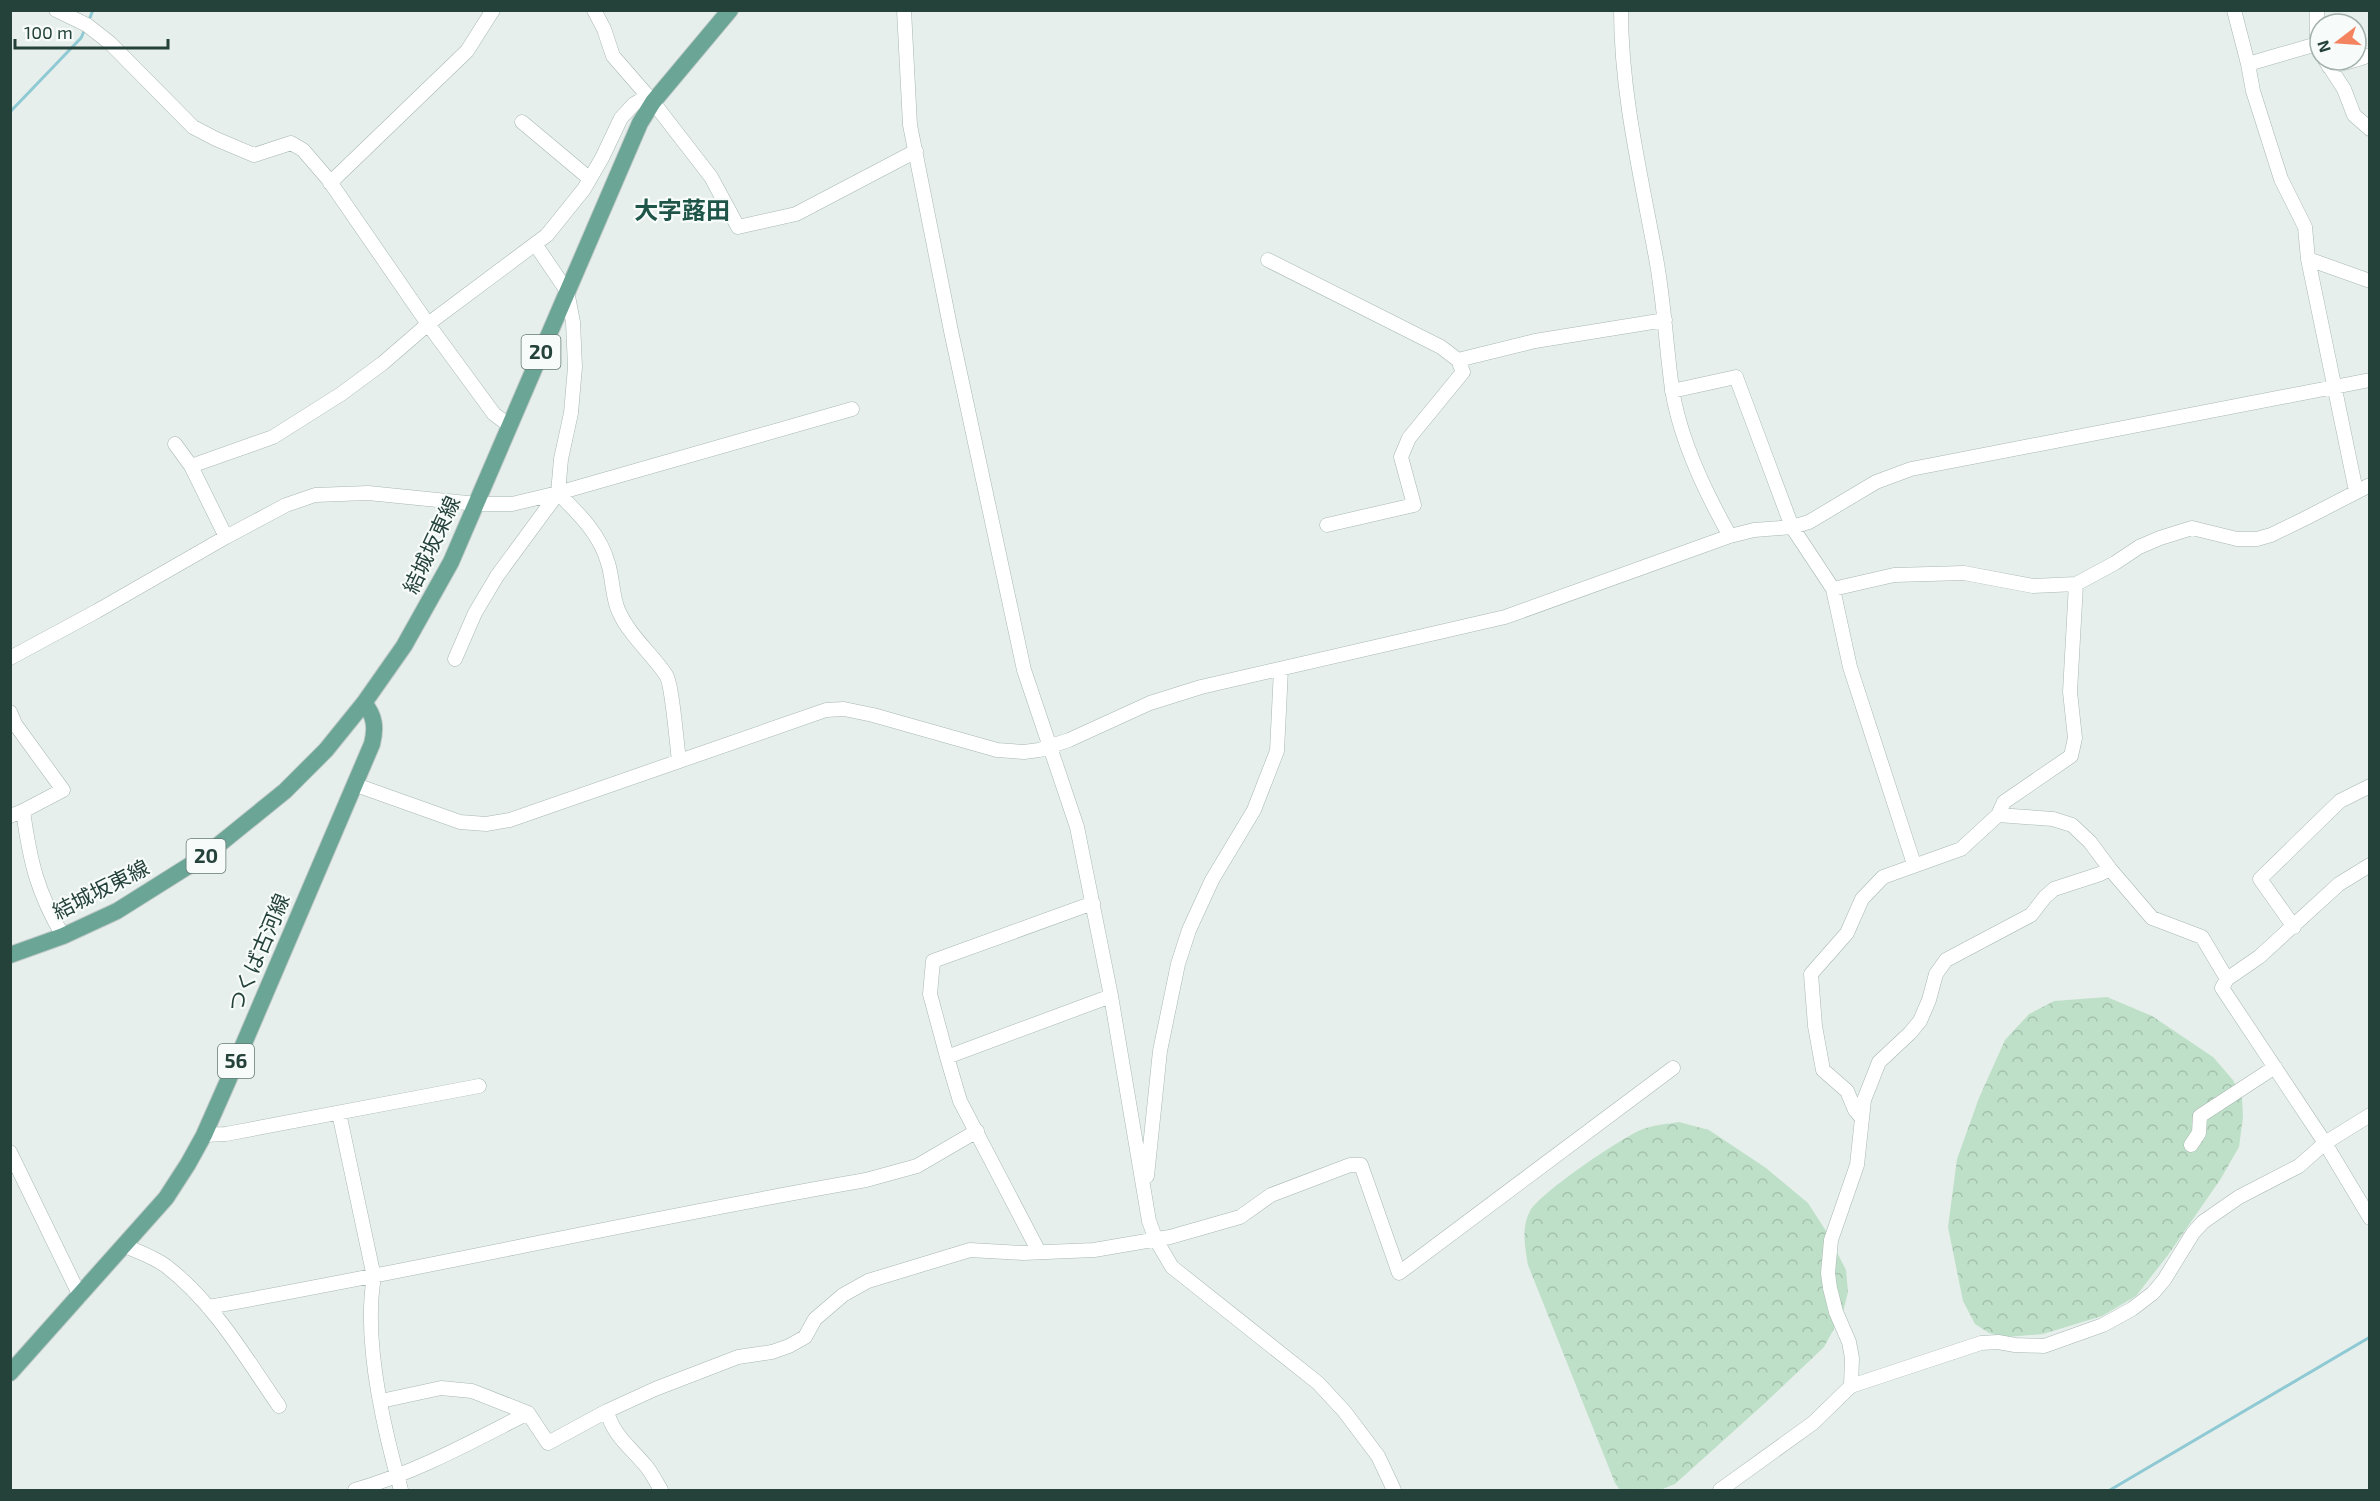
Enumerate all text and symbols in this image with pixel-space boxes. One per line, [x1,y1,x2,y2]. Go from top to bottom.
scale bar [15,12,168,50]
north arrow [2308,12,2368,72]
text: 100 m [24,21,73,43]
text: N [2312,38,2334,55]
district label: 大字蕗田 [634,195,730,224]
road number: 20 [522,335,560,369]
street label: 結城坂東線 [397,492,464,597]
road number: 20 [186,839,226,873]
street label: 結城坂東線 [48,854,153,924]
street label: つくば古河線 [221,890,294,1015]
road number: 56 [218,1044,254,1078]

